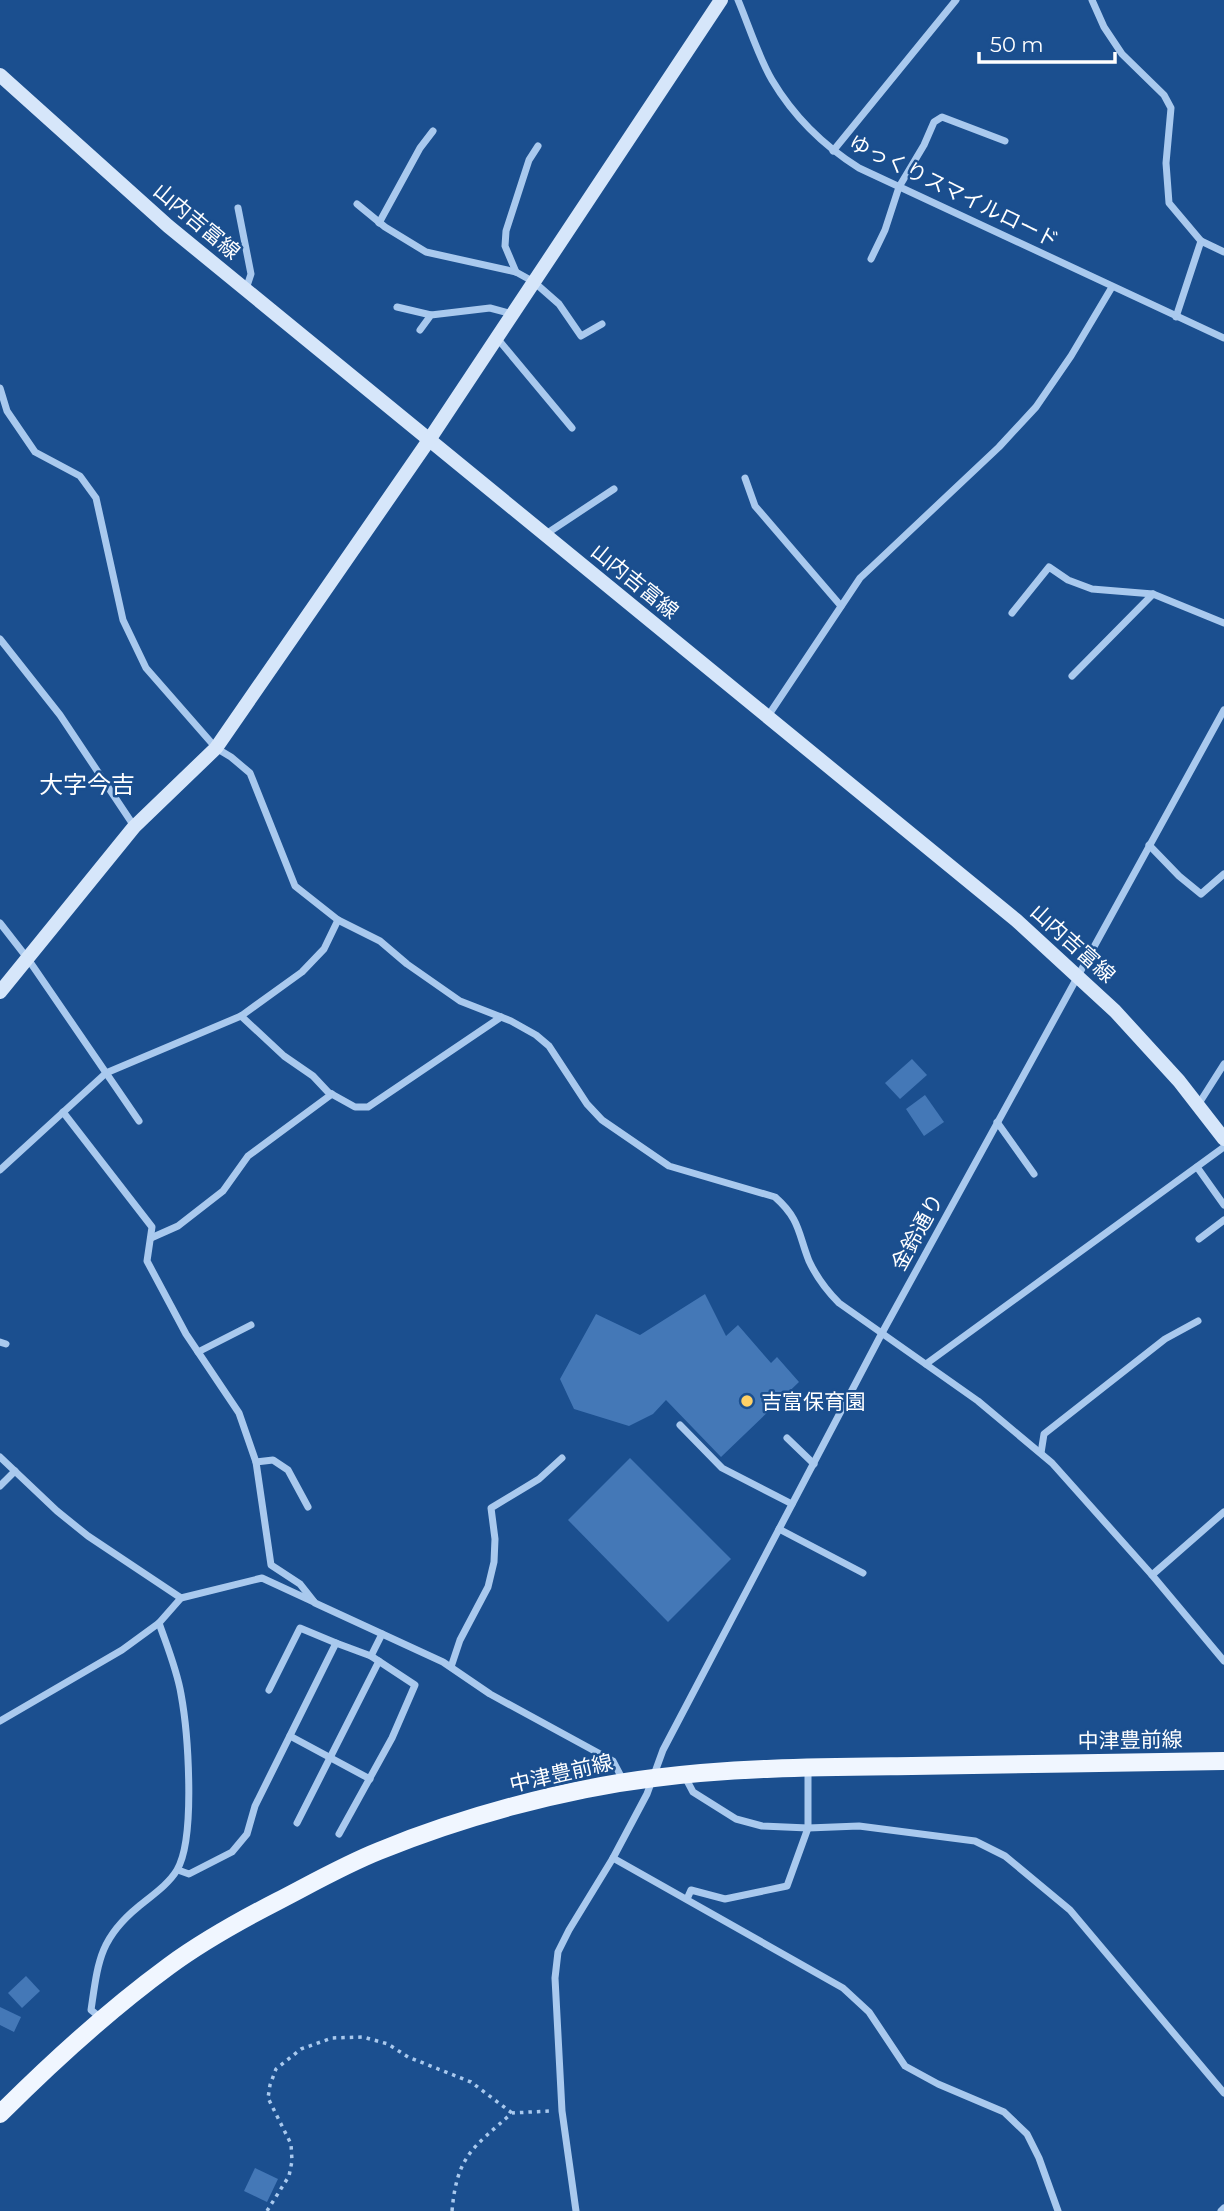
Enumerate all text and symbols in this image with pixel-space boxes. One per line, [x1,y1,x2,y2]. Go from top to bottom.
scale bar [979,21,1116,65]
text: 50 m [990,32,1044,57]
street label: ゆっくりスマイルロード [845,129,1063,253]
street label: 山内吉富線 [149,178,245,264]
street label: 山内吉富線 [586,538,684,624]
district label: 大字今吉 [39,770,135,799]
street label: 山内吉富線 [1026,899,1120,987]
street label: 金鈴通り [886,1189,948,1275]
place label: 吉富保育園 [761,1389,866,1414]
marker: 吉富保育園 [739,1393,755,1409]
street label: 中津豊前線 [1077,1727,1183,1753]
street label: 中津豊前線 [507,1749,615,1797]

